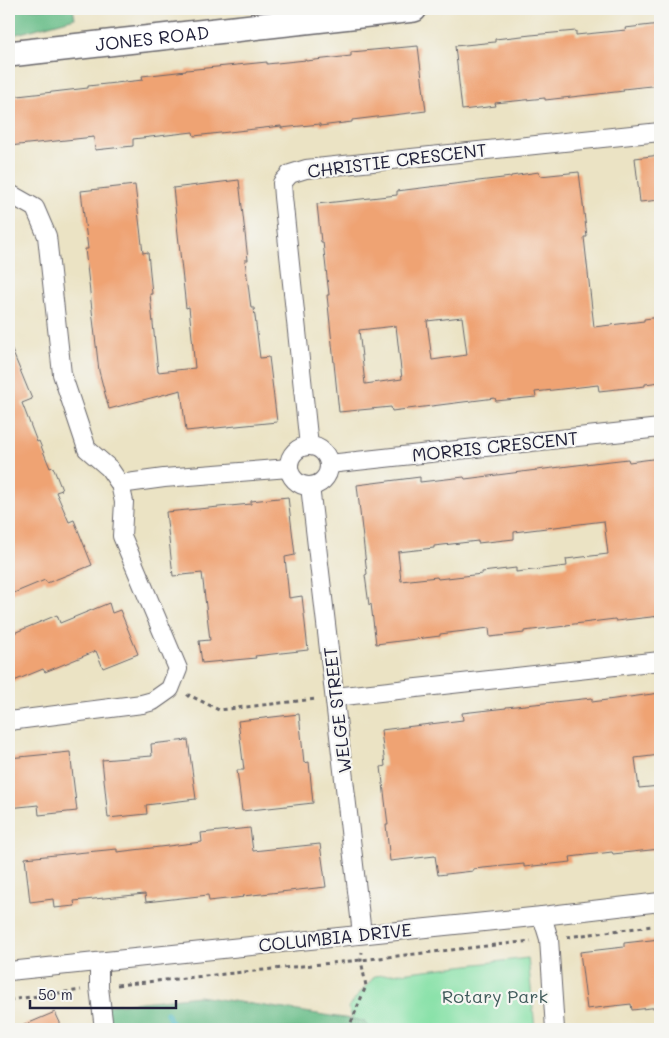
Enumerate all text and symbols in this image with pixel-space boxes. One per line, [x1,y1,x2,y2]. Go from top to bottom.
street label: JONES ROAD [94,20,210,56]
street label: CHRISTIE CRESCENT [306,137,488,183]
street label: MORRIS CRESCENT [411,425,579,467]
street label: WELGE STREET [317,645,357,775]
street label: COLUMBIA DRIVE [257,917,413,957]
scale bar [30,978,176,1010]
text: 50 m [38,984,73,1004]
park label: Rotary Park [442,984,548,1008]

